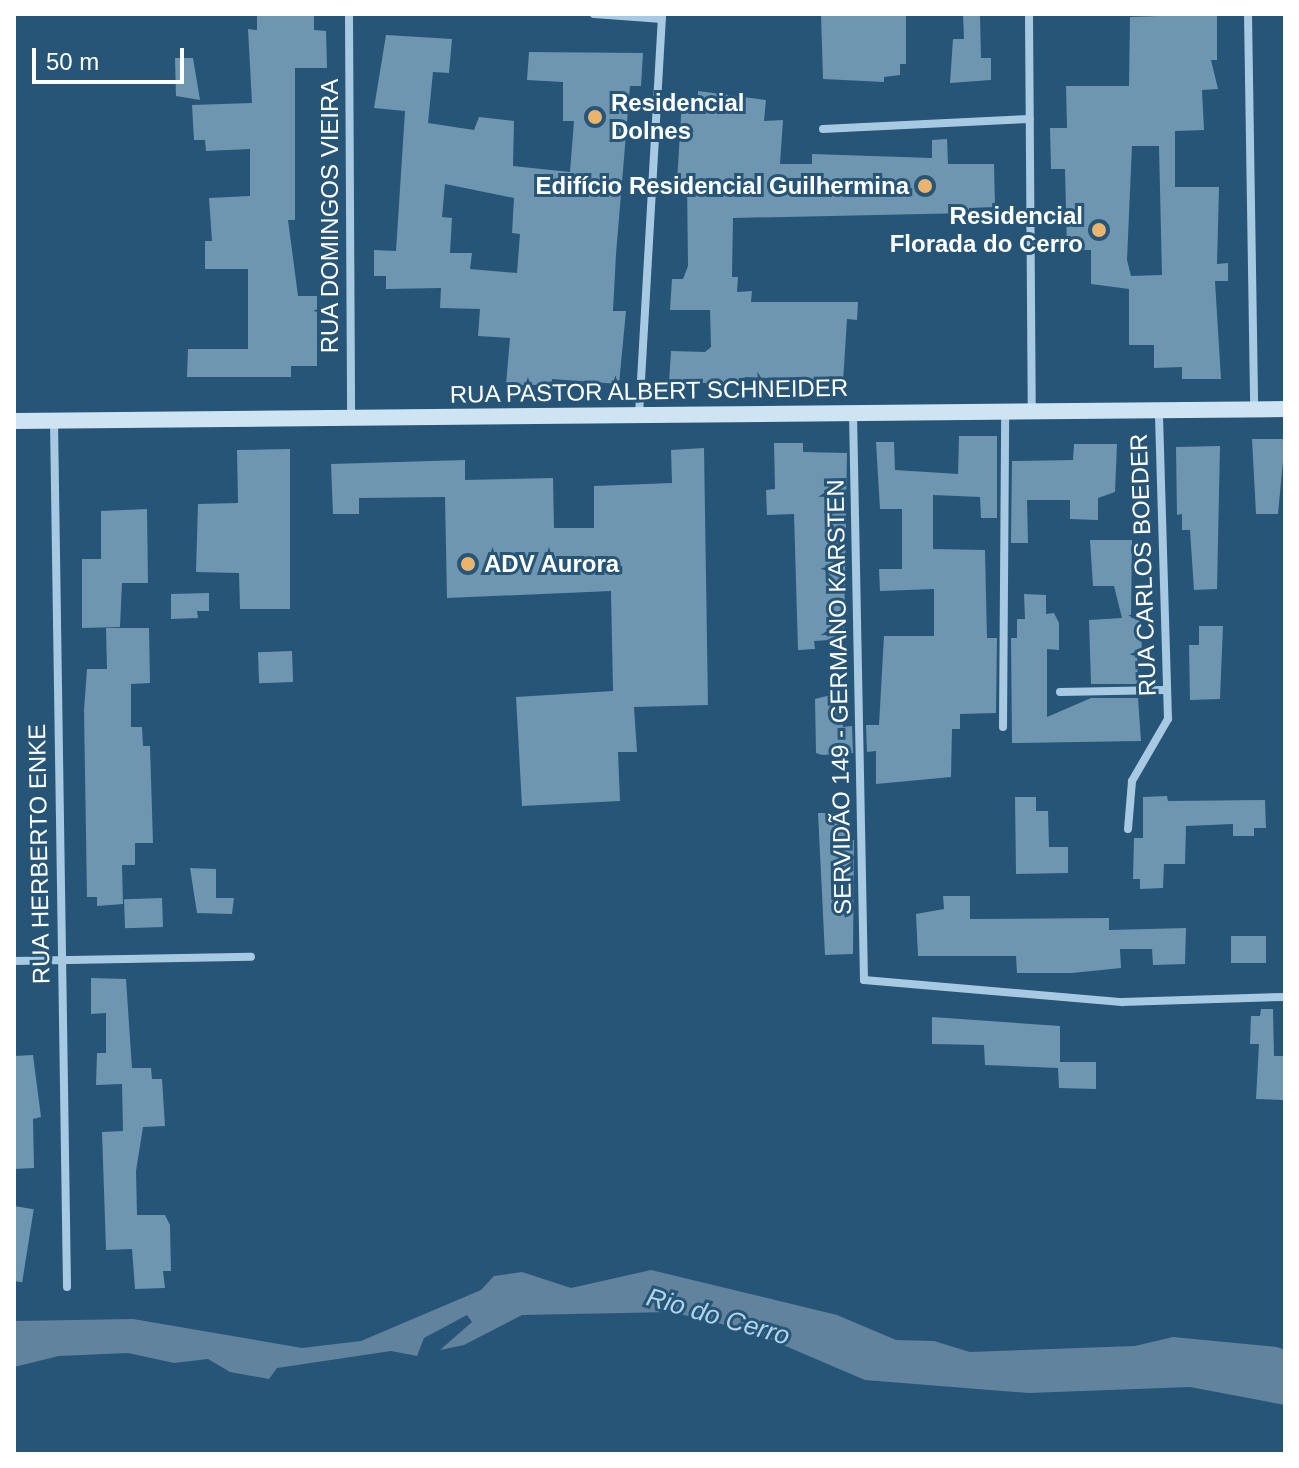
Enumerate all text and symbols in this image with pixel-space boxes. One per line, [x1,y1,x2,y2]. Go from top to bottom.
scale bar [36,32,188,82]
text: 50 m [46,48,99,75]
street label: RUA DOMINGOS VIEIRA [316,78,344,354]
place label: Residencial Dolnes [611,89,744,145]
marker: Residencial Dolnes [586,108,604,126]
place label: Edifício Residencial Guilhermina [536,172,909,200]
marker: Edifício Residencial Guilhermina [916,177,934,195]
place label: Residencial Florada do Cerro [890,202,1083,258]
marker: Residencial Florada do Cerro [1090,221,1108,239]
street label: RUA PASTOR ALBERT SCHNEIDER [448,373,850,409]
street label: RUA CARLOS BOEDER [1124,433,1162,697]
street label: SERVIDÃO 149 - GERMANO KARSTEN [821,479,857,915]
place label: ADV Aurora [484,550,620,578]
marker: ADV Aurora [459,555,477,573]
street label: RUA HERBERTO ENKE [22,723,56,985]
water label: Rio do Cerro [643,1282,793,1352]

